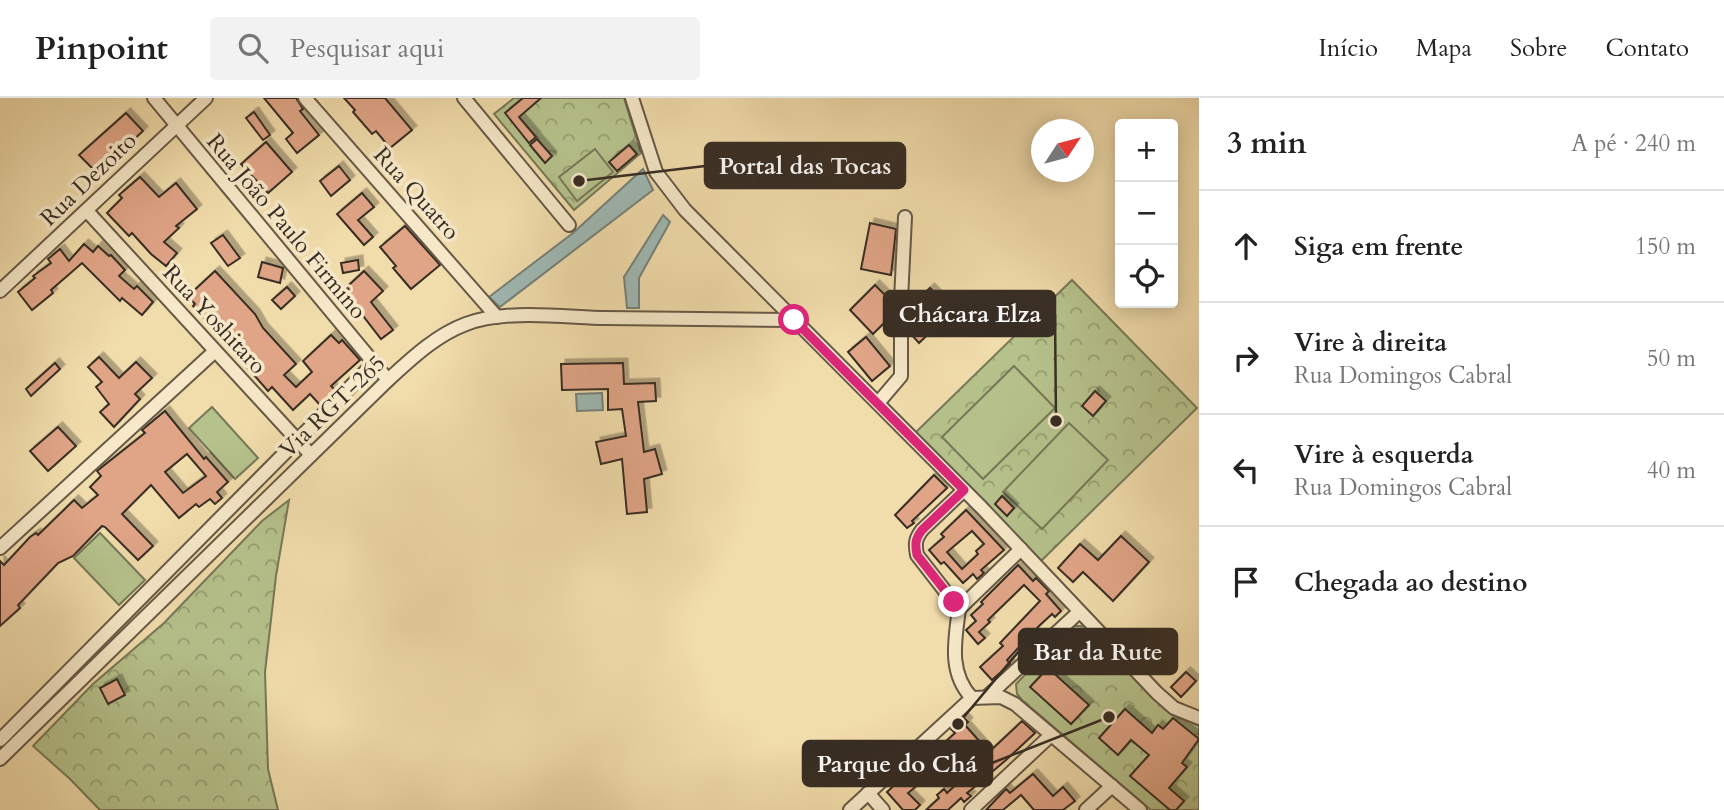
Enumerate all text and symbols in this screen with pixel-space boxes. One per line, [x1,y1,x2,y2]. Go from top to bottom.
search box [210,17,700,80]
text: Pinpoint [35,26,168,71]
icon: search [234,29,272,67]
text: Pesquisar aqui [290,31,444,66]
text: Início [1319,32,1378,65]
text: Mapa [1416,32,1472,65]
text: Sobre [1510,32,1568,65]
text: Contato [1606,32,1689,65]
north arrow [1031,119,1094,182]
map controls [1115,119,1178,308]
button: + [1115,119,1178,182]
text: 3 min [1227,123,1307,164]
street label: Rua Dezoito [33,126,143,233]
street label: Rua João Paulo Firmino [200,127,374,326]
text: A pé · 240 m [1572,128,1696,159]
street label: Rua Quatro [367,140,467,247]
callout: Portal das Tocas [705,143,905,188]
text: Portal das Tocas [719,150,891,183]
button: − [1115,182,1178,245]
icon: ahead [1227,227,1265,265]
text: Siga em frente [1294,229,1463,264]
text: 150 m [1635,231,1696,262]
button: locate [1115,245,1178,308]
street label: Rua Yoshitaro [156,258,273,381]
callout: Chácara Elza [884,291,1055,336]
text: Chácara Elza [899,298,1042,331]
route start [778,304,809,335]
text: Vire à direita [1294,325,1447,360]
icon: right [1227,339,1265,377]
text: 50 m [1647,343,1696,374]
street label: Via RGT-265 [273,348,392,465]
text: Rua Domingos Cabral [1294,360,1512,391]
text: Vire à esquerda [1294,437,1474,472]
icon: left [1227,451,1265,489]
text: 40 m [1647,455,1696,486]
text: Rua Domingos Cabral [1294,472,1512,503]
icon: arrive [1227,563,1265,601]
text: Chegada ao destino [1294,565,1527,600]
route end [938,586,969,617]
callout: Bar da Rute [1019,629,1177,674]
text: Bar da Rute [1033,636,1163,669]
callout: Parque do Chá [803,741,992,786]
text: Parque do Chá [817,748,977,781]

